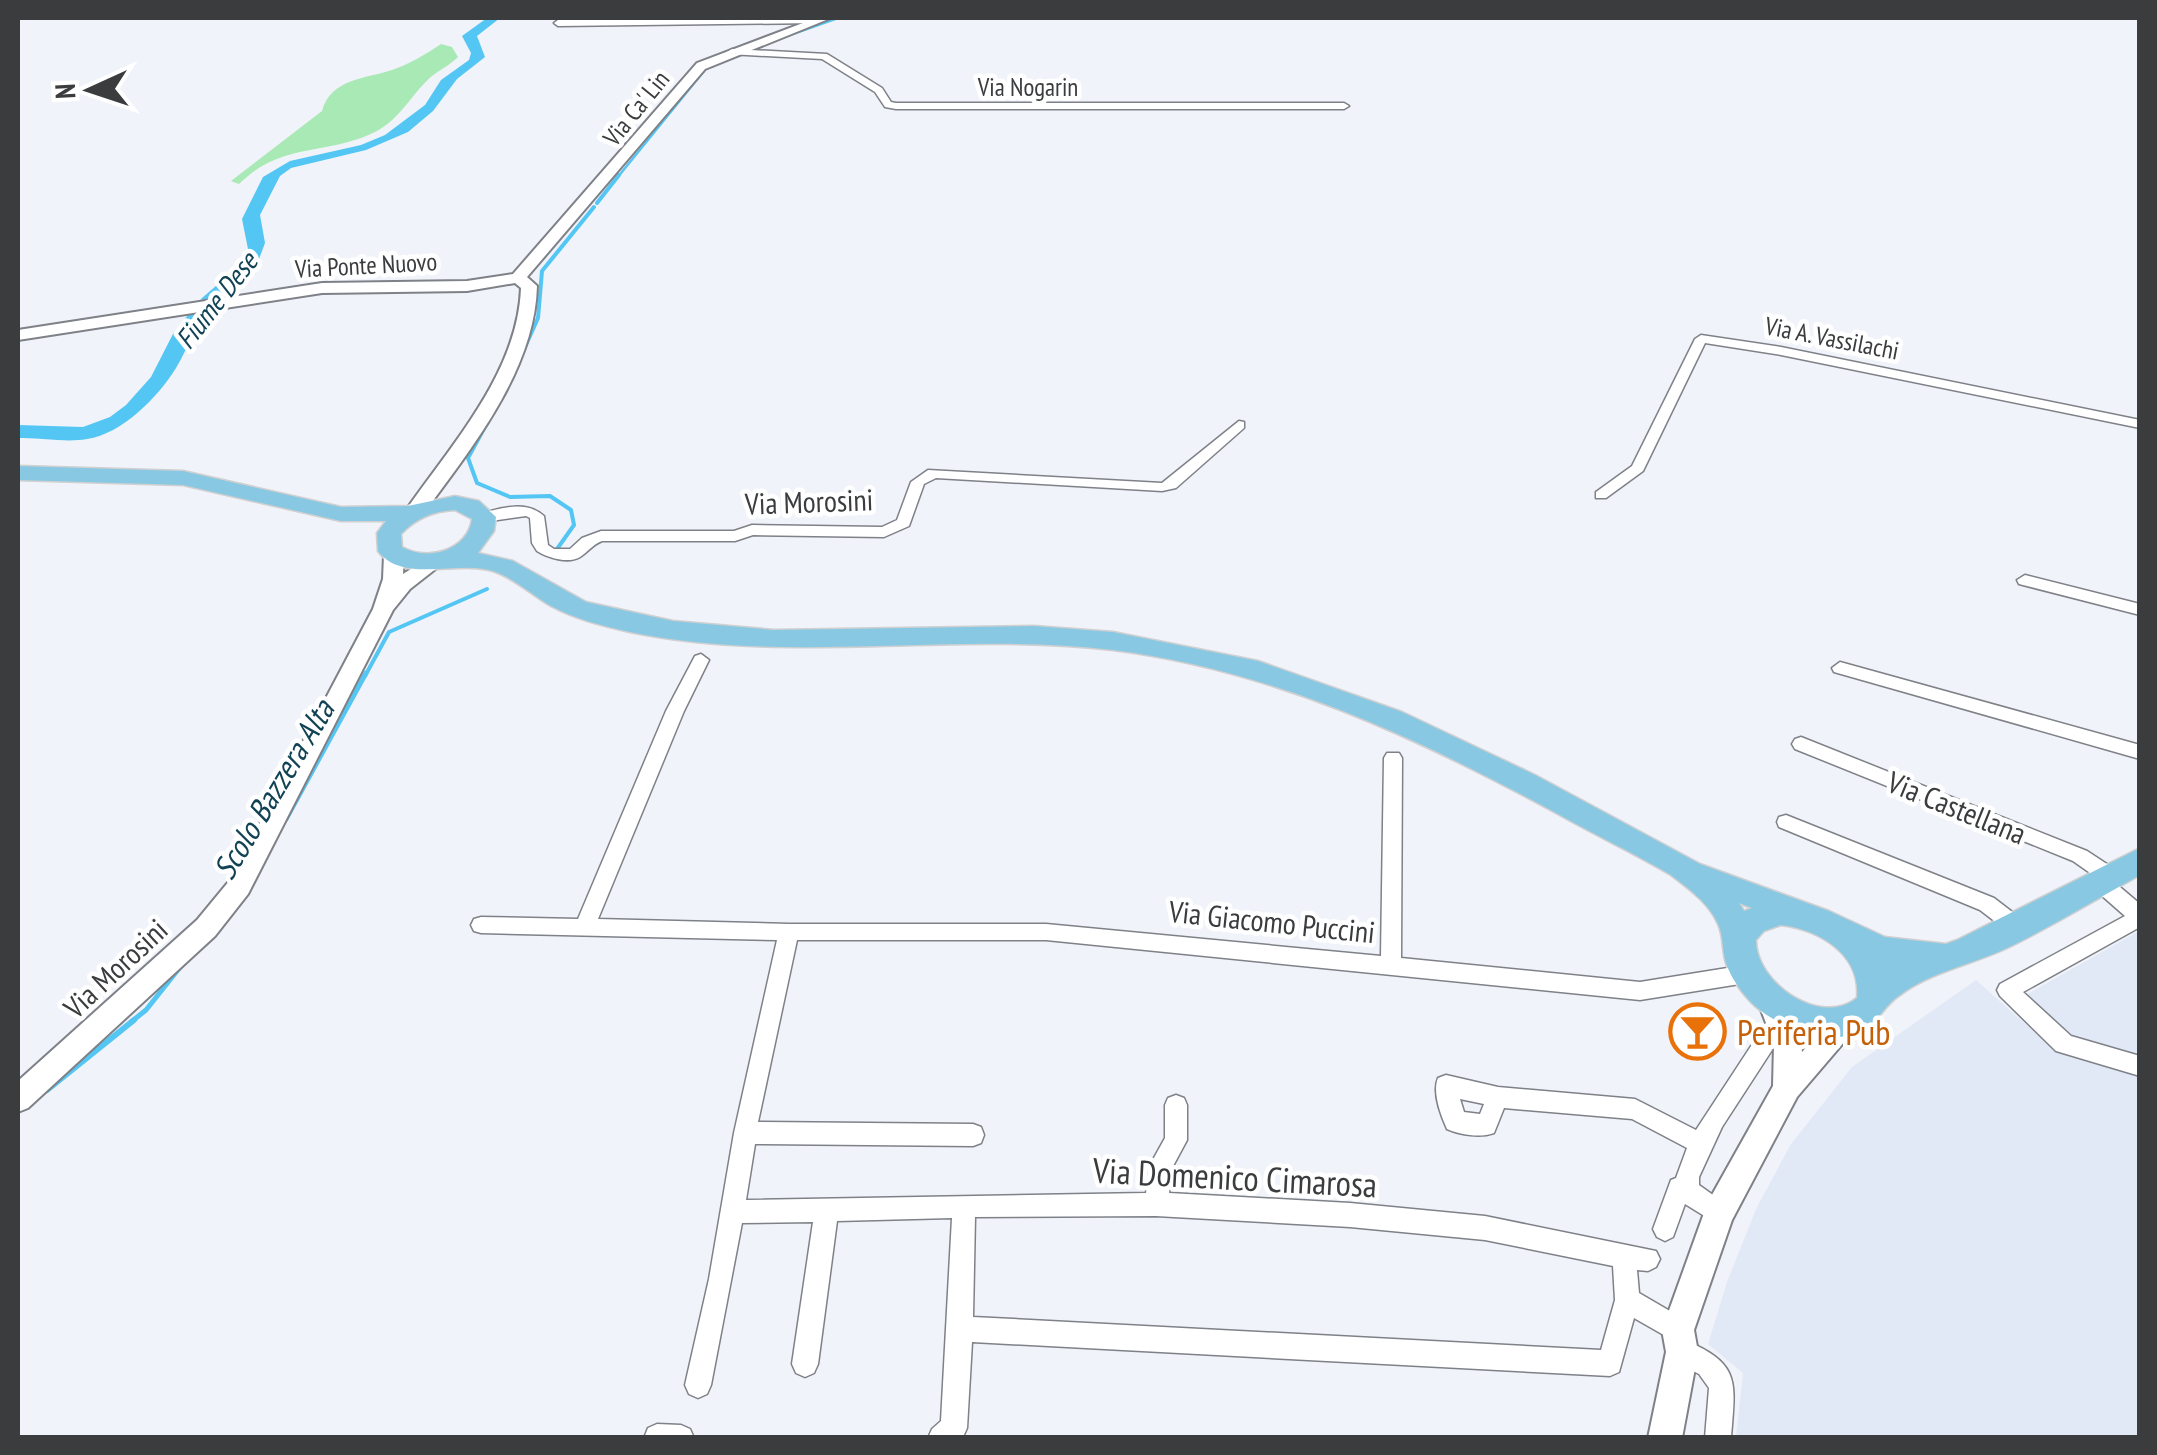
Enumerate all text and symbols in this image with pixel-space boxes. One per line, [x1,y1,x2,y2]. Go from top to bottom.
north arrow [40,40,140,140]
street label: Via Ca' Lin [595,64,676,153]
street label: Via Nogarin [977,71,1078,103]
text: N [46,83,83,100]
water label: Fiume Dese [167,242,267,356]
street label: Via Ponte Nuovo [293,245,438,285]
street label: Via A. Vassilachi [1761,309,1902,367]
street label: Via Morosini [743,479,874,523]
water label: Scolo Bazzera Alta [203,690,344,886]
street label: Via Castellana [1881,761,2032,852]
street label: Via Giacomo Puccini [1166,891,1377,951]
street label: Via Morosini [54,910,175,1027]
bar icon: Periferia Pub [1668,1002,1728,1062]
place label: Periferia Pub [1737,1009,1890,1055]
street label: Via Domenico Cimarosa [1091,1147,1378,1207]

